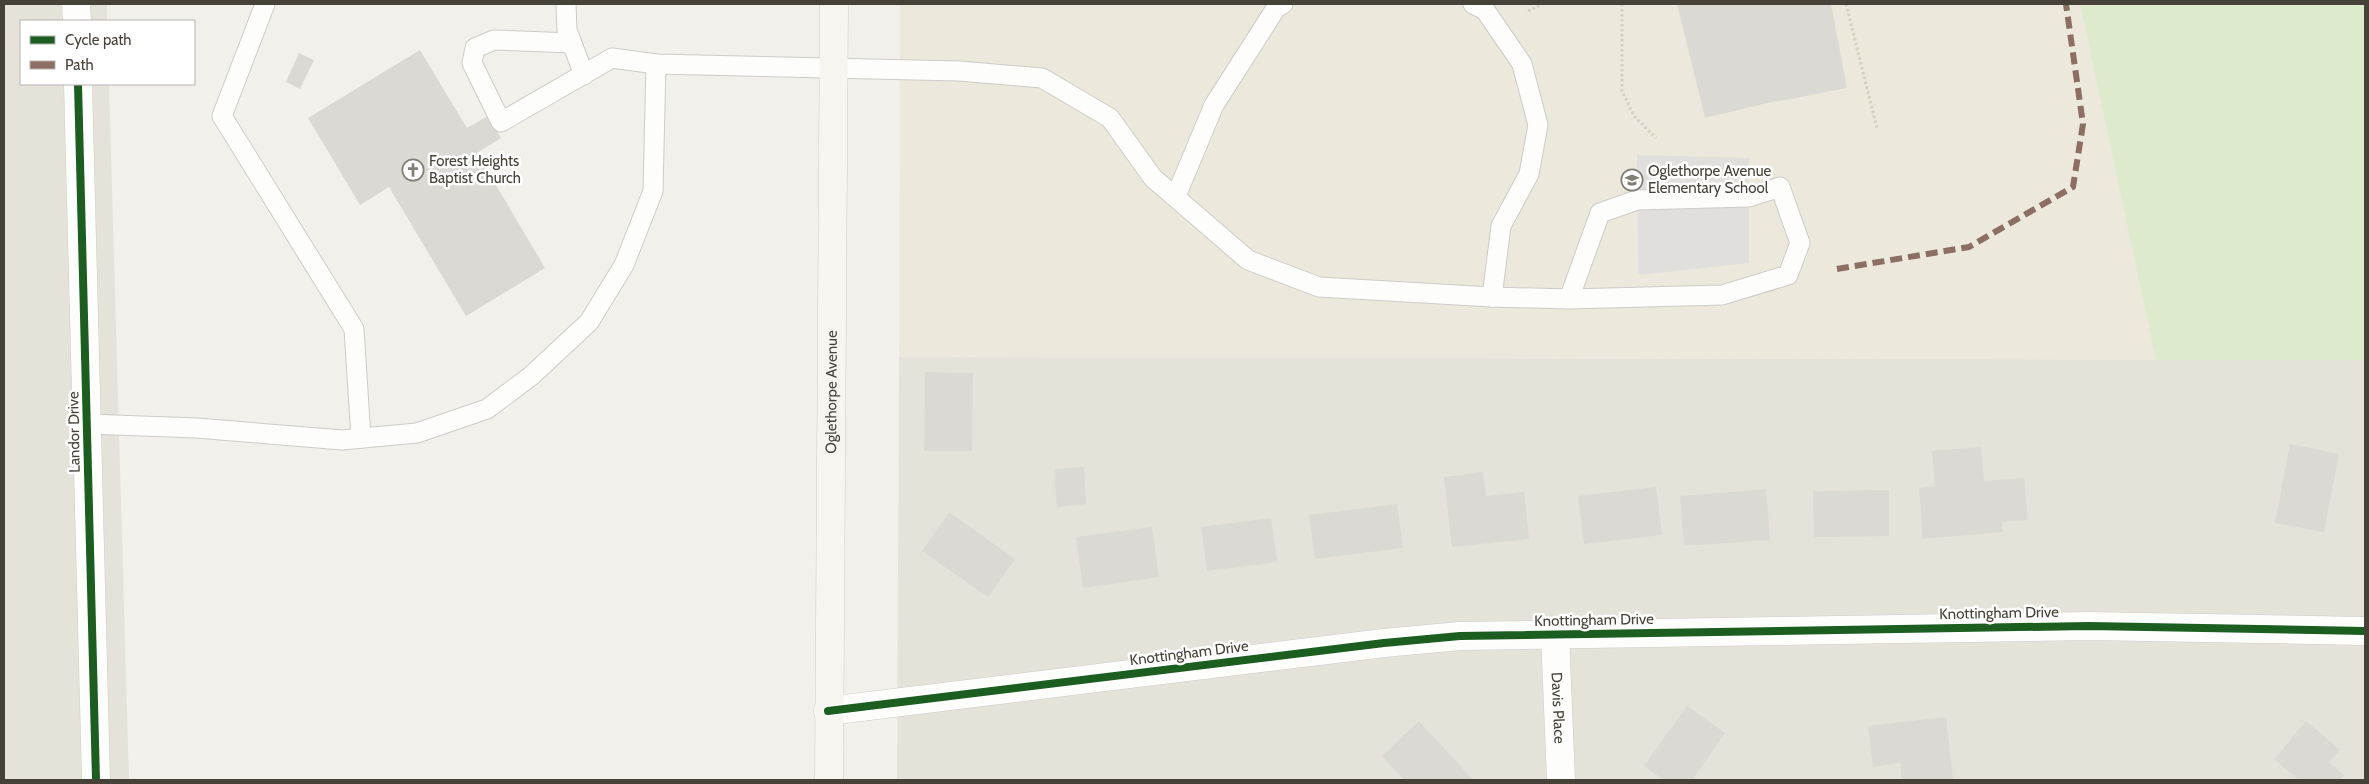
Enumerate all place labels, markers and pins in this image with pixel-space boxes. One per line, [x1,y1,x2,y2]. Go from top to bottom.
place label: Forest Heights Baptist Church [429,152,521,187]
church icon: Forest Heights Baptist Church [401,158,425,182]
place label: Oglethorpe Avenue Elementary School [1648,162,1772,197]
school or university icon: Oglethorpe Avenue Elementary School [1620,168,1644,192]

